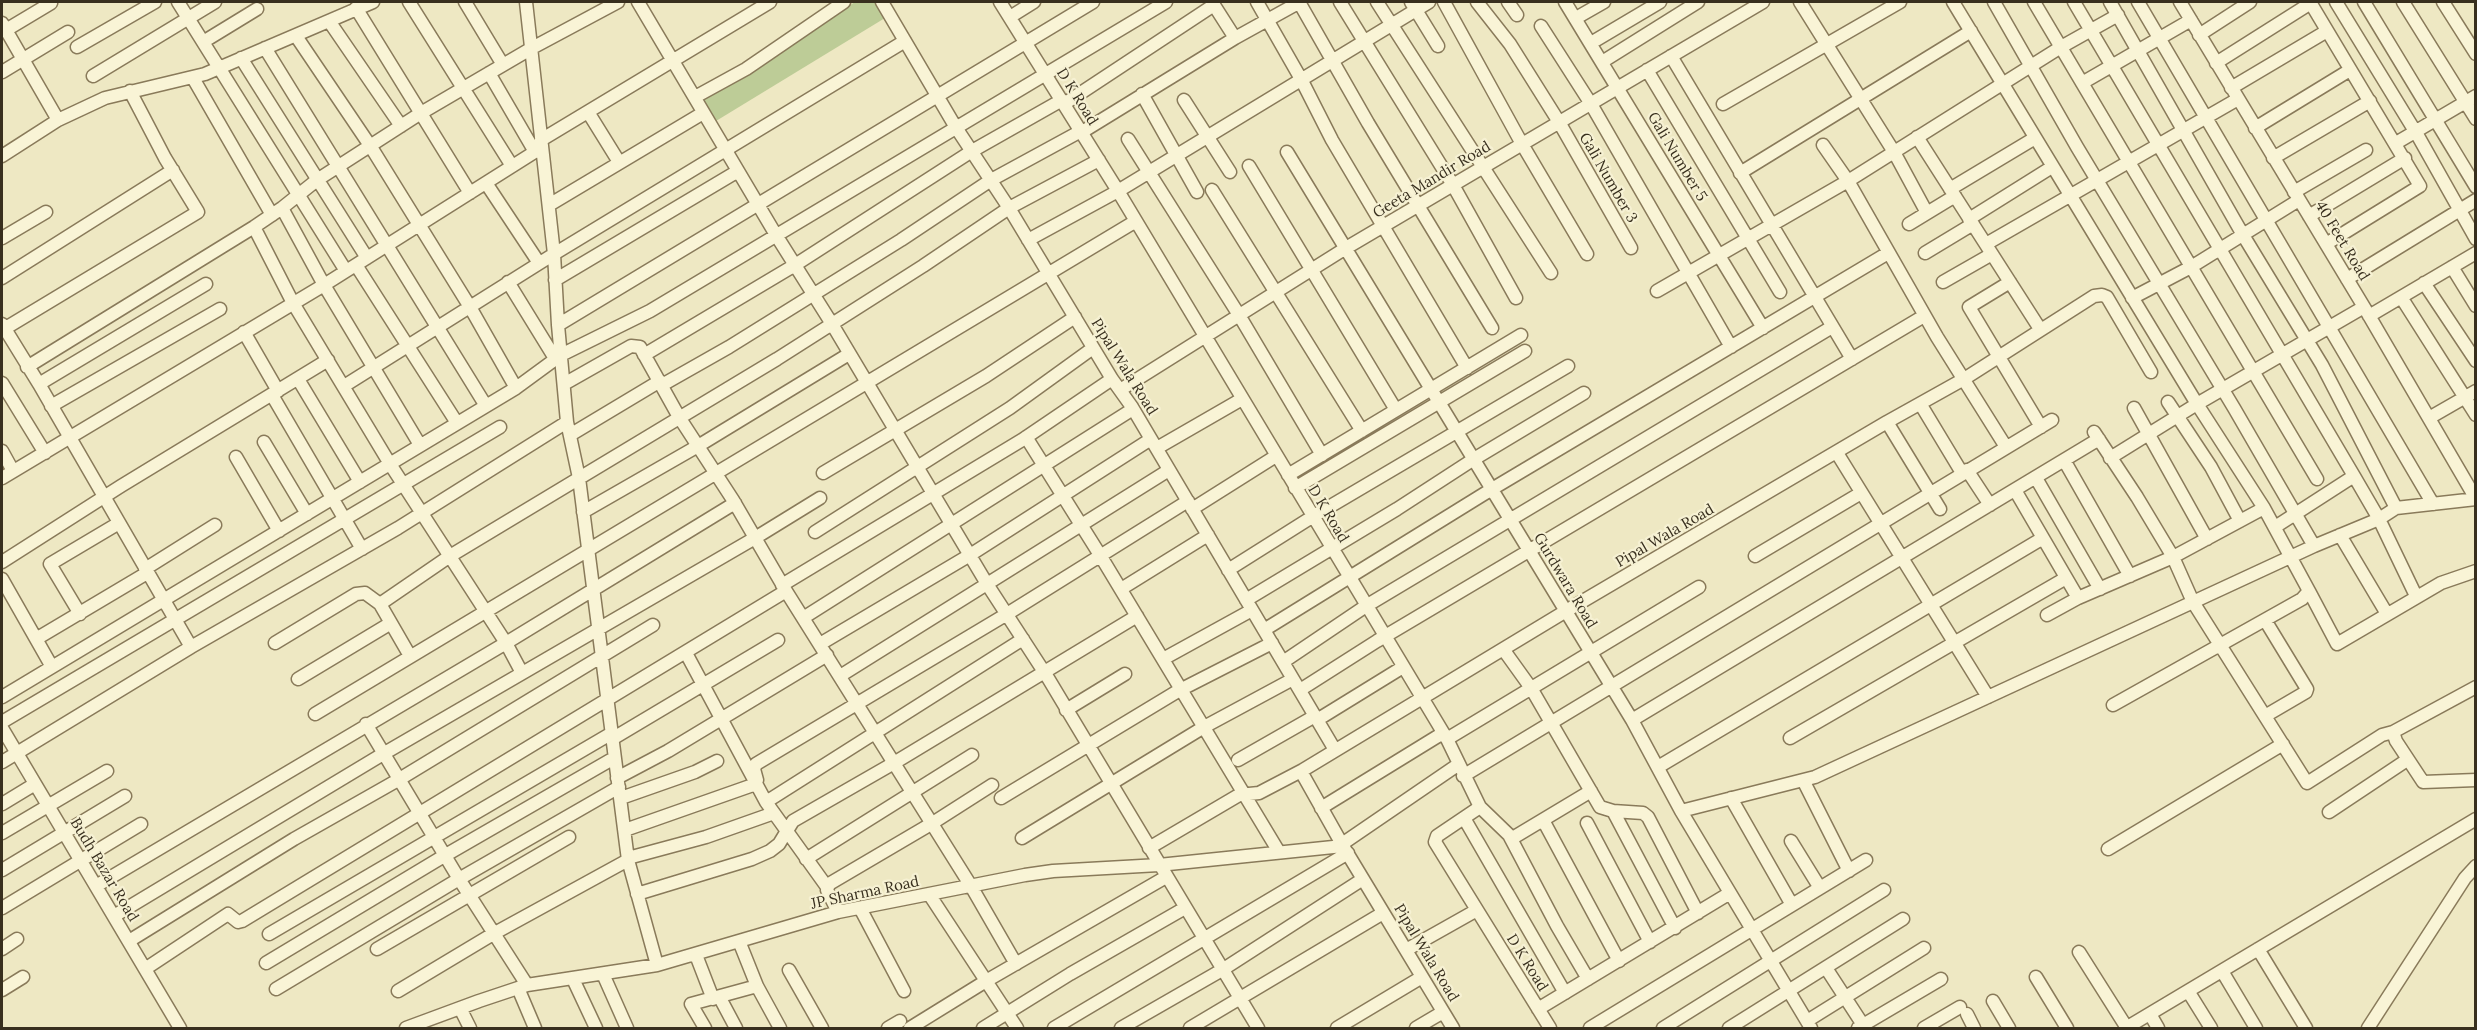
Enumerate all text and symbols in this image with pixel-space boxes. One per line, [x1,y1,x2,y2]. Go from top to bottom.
street label: D K Road [1052,65,1102,129]
street label: Gali Number 5 [1643,109,1711,205]
street label: Gali Number 3 [1575,130,1641,226]
street label: Geeta Mandir Road [1370,138,1494,222]
street label: 40 Feet Road [2311,198,2373,284]
street label: Pipal Wala Road [1087,315,1161,419]
street label: D K Road [1304,482,1352,546]
street label: Pipal Wala Road [1613,501,1717,571]
street label: Gurdwara Road [1529,530,1601,632]
street label: Budh Bazar Road [66,815,142,925]
street label: JP Sharma Road [809,873,921,913]
street label: Pipal Wala Road [1390,901,1462,1005]
street label: D K Road [1502,931,1552,995]

